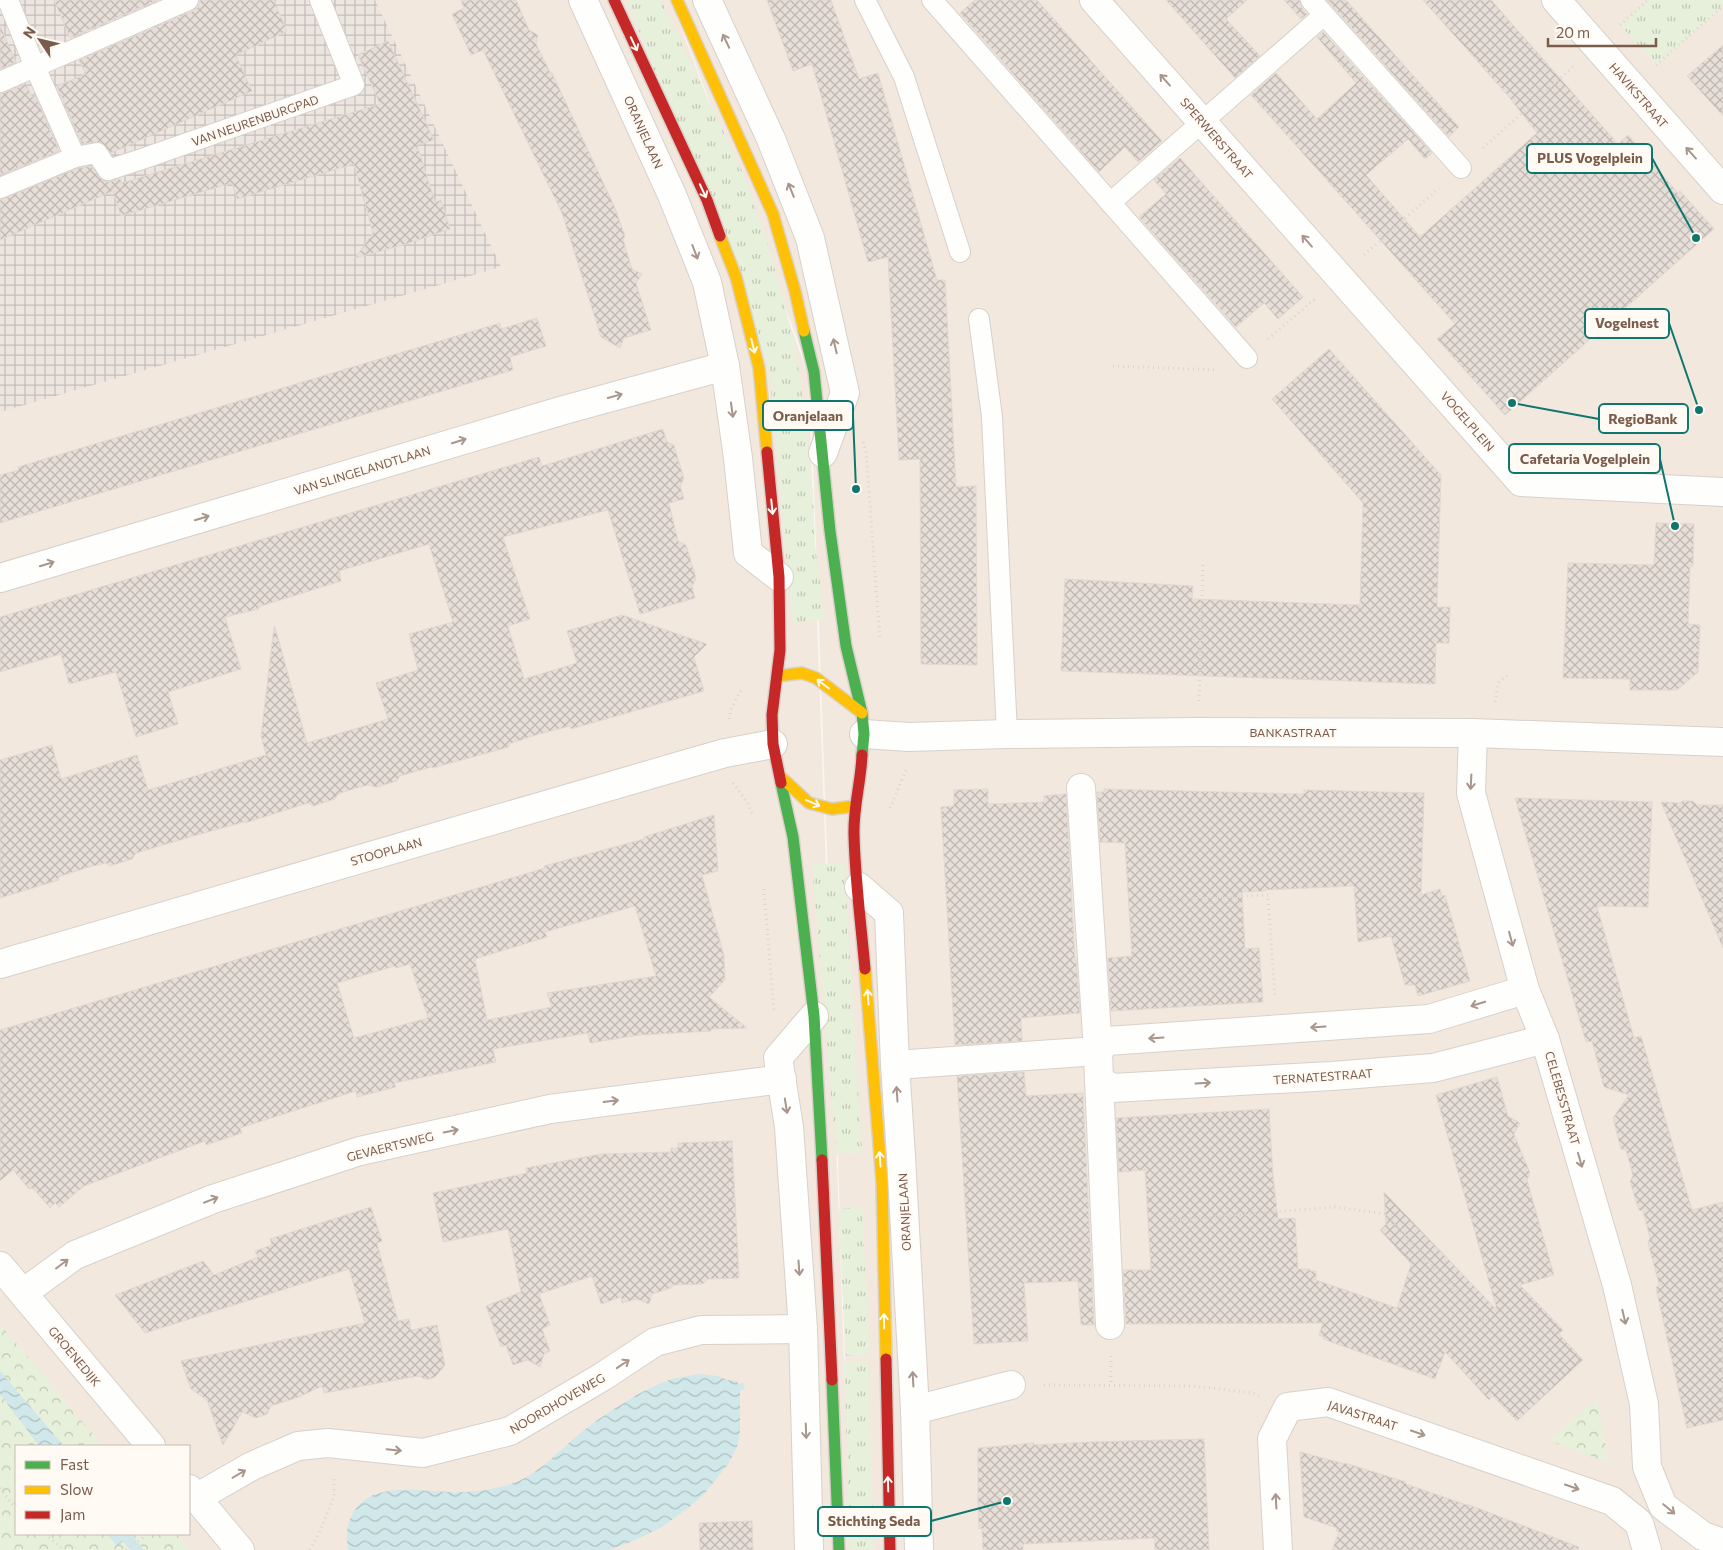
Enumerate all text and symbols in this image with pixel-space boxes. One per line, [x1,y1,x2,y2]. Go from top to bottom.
north arrow [15,15,65,65]
scale bar [1548,15,1656,47]
text: N [19,23,39,41]
text: 20 m [1556,23,1590,41]
one-way arrow [721,34,731,49]
one-way arrow [630,36,640,51]
street label: HAVIKSTRAAT [1607,60,1671,131]
one-way arrow [1159,73,1171,86]
street label: VAN NEURENBURGPAD [190,92,320,148]
street label: ORANJELAAN [621,93,666,171]
street label: SPERWERSTRAAT [1178,95,1256,182]
callout: PLUS Vogelplein [1527,144,1652,173]
one-way arrow [1685,147,1696,160]
text: PLUS Vogelplein [1537,149,1643,166]
one-way arrow [699,183,709,198]
one-way arrow [786,183,795,198]
one-way arrow [1302,234,1313,247]
one-way arrow [691,244,700,260]
callout: Vogelnest [1585,309,1669,338]
text: Vogelnest [1595,314,1659,331]
one-way arrow [749,337,758,353]
one-way arrow [830,338,839,354]
street label: VOGELPLEIN [1438,388,1498,454]
one-way arrow [606,390,622,400]
callout: Oranjelaan [763,401,853,430]
one-way arrow [727,402,737,418]
callout: RegioBank [1599,404,1688,433]
text: Oranjelaan [773,407,843,424]
text: RegioBank [1608,410,1678,427]
one-way arrow [450,436,466,446]
street label: VAN SLINGELANDTLAAN [292,443,432,497]
callout: Cafetaria Vogelplein [1509,444,1660,473]
text: Cafetaria Vogelplein [1520,450,1650,467]
one-way arrow [767,499,777,515]
one-way arrow [194,512,210,522]
one-way arrow [38,559,54,569]
one-way arrow [817,678,830,689]
street label: BANKASTRAAT [1249,725,1337,739]
one-way arrow [1467,774,1476,790]
one-way arrow [805,798,820,808]
street label: STOOPLAAN [349,834,423,868]
one-way arrow [1507,930,1516,946]
one-way arrow [863,989,872,1005]
one-way arrow [1471,1000,1487,1010]
one-way arrow [1311,1023,1327,1032]
one-way arrow [1148,1034,1164,1043]
street label: CELEBESSTRAAT [1543,1049,1583,1147]
street label: TERNATESTRAAT [1273,1066,1374,1086]
one-way arrow [1194,1078,1211,1088]
one-way arrow [892,1087,902,1103]
one-way arrow [602,1096,618,1106]
one-way arrow [781,1098,791,1114]
one-way arrow [443,1126,459,1135]
street label: GEVAERTSWEG [345,1128,435,1164]
one-way arrow [875,1151,885,1167]
one-way arrow [1576,1152,1586,1168]
street label: ORANJELAAN [895,1173,914,1251]
one-way arrow [203,1195,218,1204]
one-way arrow [55,1259,68,1270]
one-way arrow [794,1260,803,1276]
one-way arrow [1620,1309,1629,1325]
one-way arrow [880,1314,889,1330]
street label: GROENEDIJK [45,1323,104,1389]
one-way arrow [616,1359,630,1369]
street label: NOORDHOVEWEG [507,1370,607,1436]
one-way arrow [909,1371,918,1387]
street label: JAVASTRAAT [1326,1397,1400,1434]
one-way arrow [801,1422,810,1438]
one-way arrow [1410,1429,1425,1438]
legend [15,1445,190,1535]
one-way arrow [386,1445,402,1455]
text: Fast [60,1455,89,1473]
one-way arrow [231,1469,246,1479]
one-way arrow [883,1476,892,1492]
text: Slow [60,1480,93,1498]
one-way arrow [1563,1483,1579,1492]
one-way arrow [1271,1494,1280,1510]
one-way arrow [1662,1504,1675,1515]
text: Jam [60,1505,85,1523]
callout: Stichting Seda [818,1507,931,1536]
text: Stichting Seda [828,1512,920,1529]

